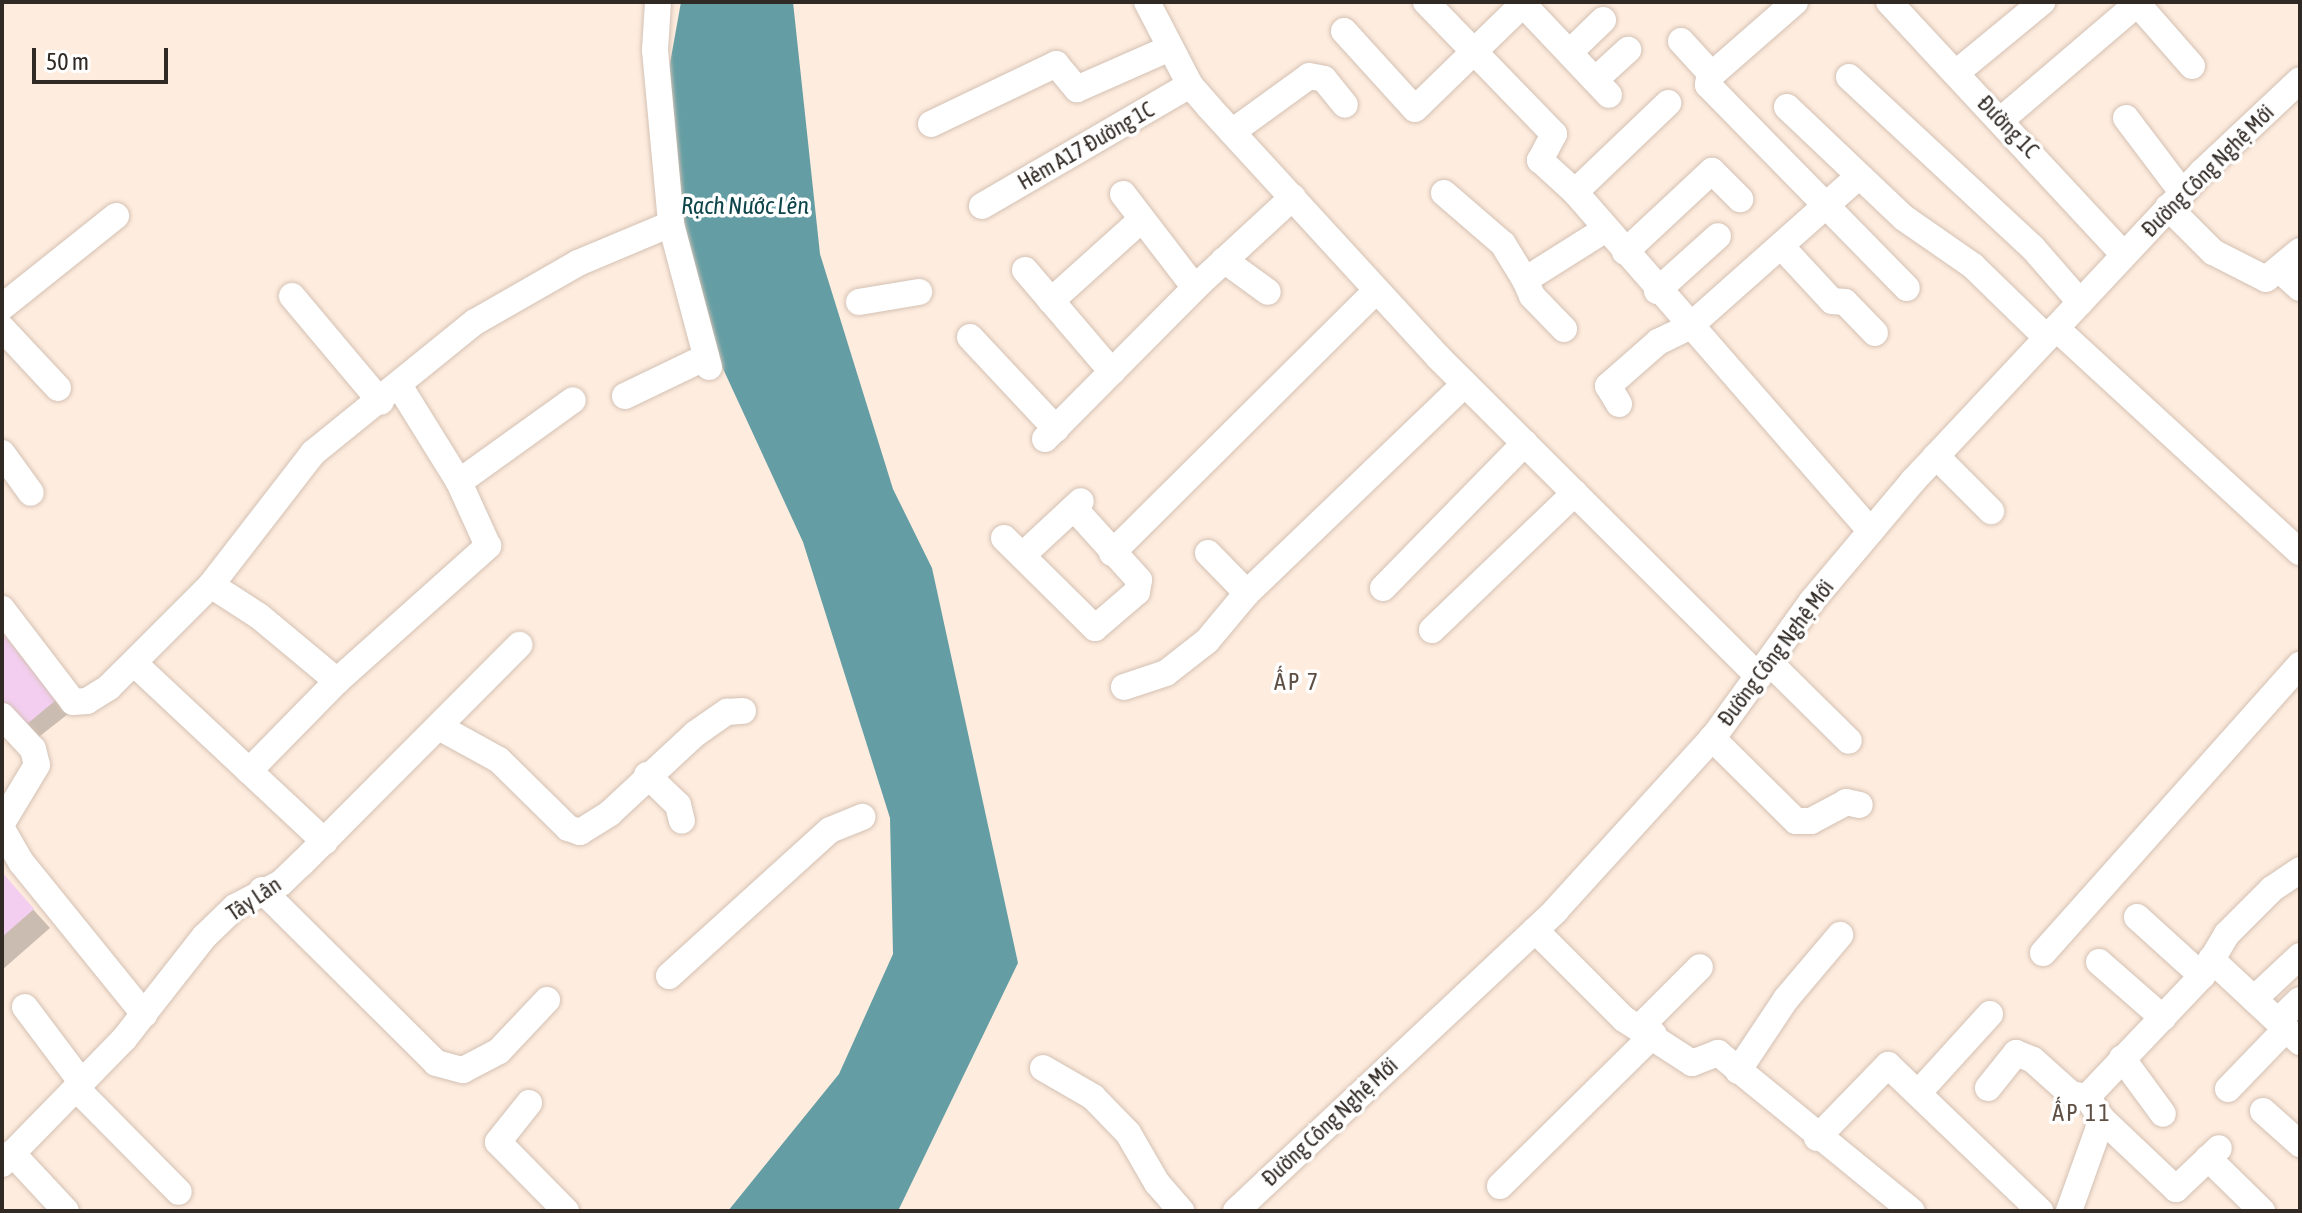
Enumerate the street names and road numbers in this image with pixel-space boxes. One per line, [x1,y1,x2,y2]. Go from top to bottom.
street label: Đường 1C [1972,90,2044,164]
street label: Hẻm A17 Đường 1C [1013,96,1159,196]
street label: Đường Công Nghệ Mới [2136,99,2280,243]
street label: Đường Công Nghệ Mới [1712,575,1840,731]
street label: Tây Lân [222,871,286,927]
street label: Đường Công Nghệ Mới [1257,1052,1403,1192]

